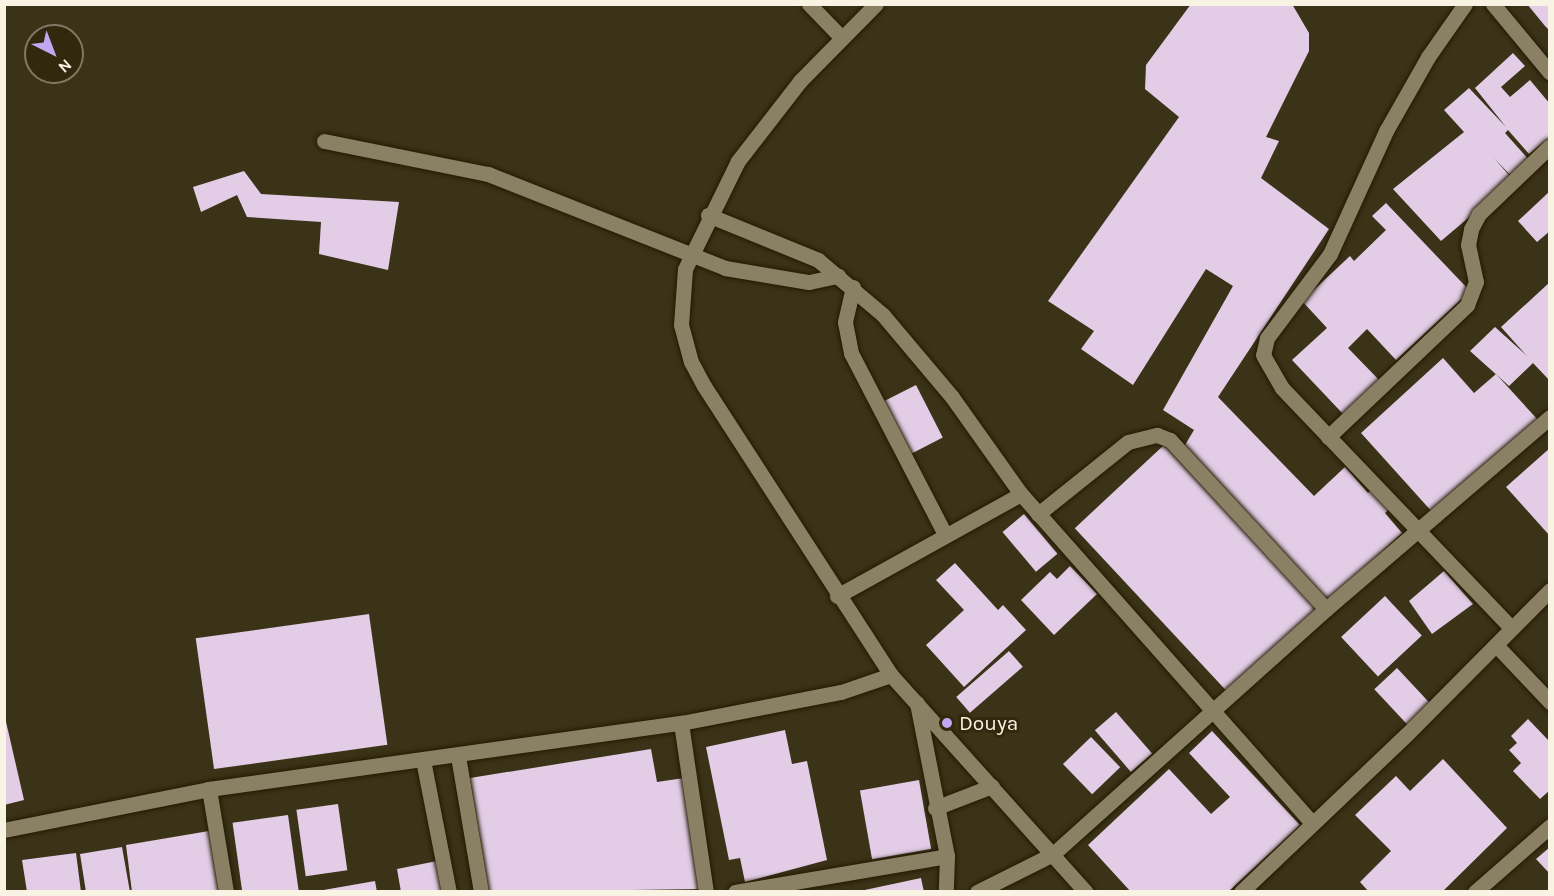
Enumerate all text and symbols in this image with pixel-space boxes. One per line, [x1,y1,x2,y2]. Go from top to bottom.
north arrow [24,24,84,84]
text: N [54,55,76,77]
place label: Douya [959,710,1018,736]
marker: Douya [940,716,954,730]

